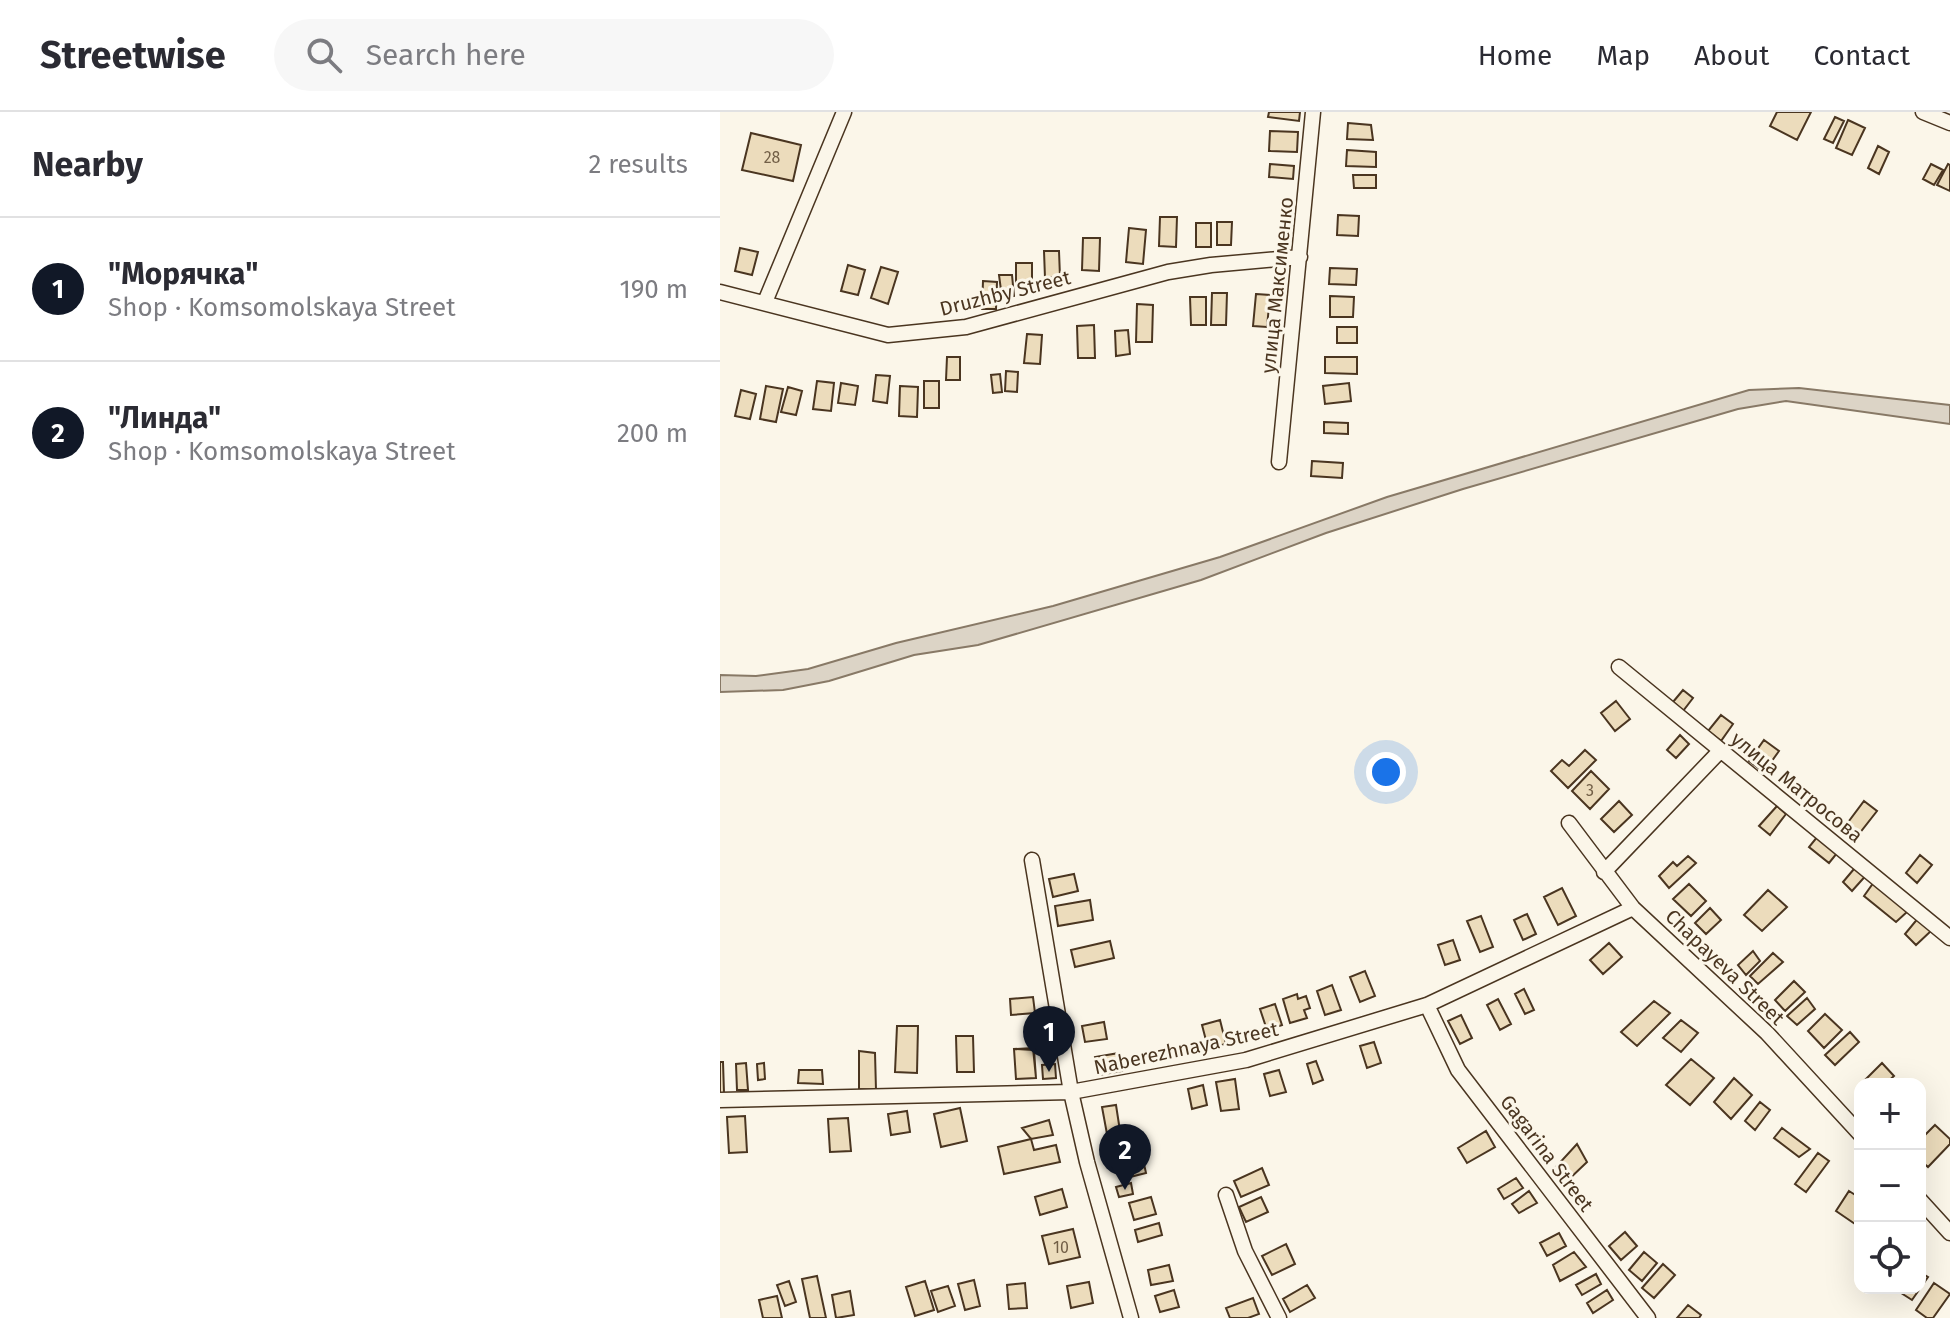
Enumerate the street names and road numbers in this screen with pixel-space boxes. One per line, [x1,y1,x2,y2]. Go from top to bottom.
street label: улица Максименко [1256,196,1298,374]
street label: Druzhby Street [937,265,1074,321]
street label: улица Матросова [1726,727,1868,847]
street label: Chapayeva Street [1660,904,1790,1030]
street label: Naberezhnaya Street [1092,1017,1281,1079]
street label: Gagarina Street [1495,1090,1599,1217]

